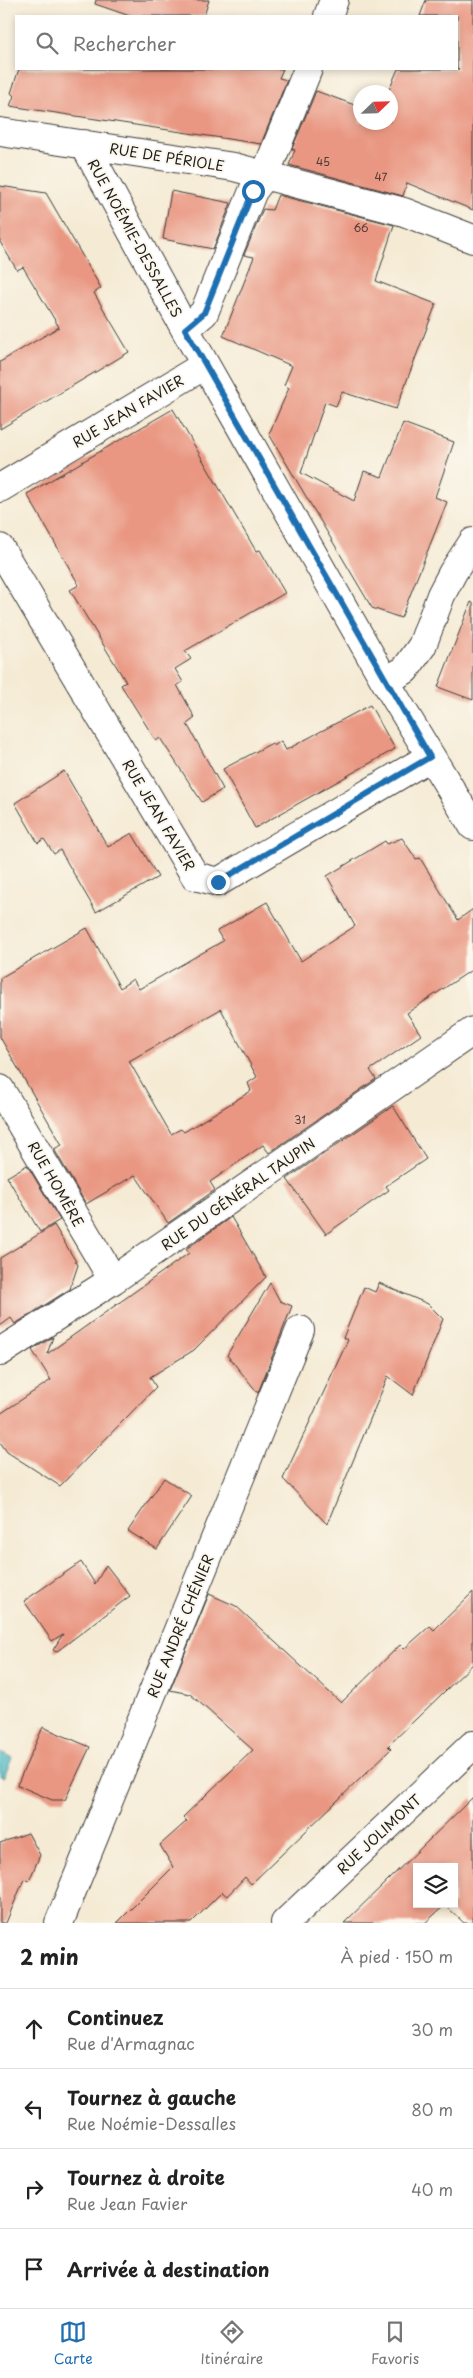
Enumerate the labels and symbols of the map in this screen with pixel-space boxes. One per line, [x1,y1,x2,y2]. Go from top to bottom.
north arrow [353,85,398,130]
street label: RUE DE PÉRIOLE [108,138,226,176]
house number: 45 [316,153,330,170]
street label: RUE NOÉMIE-DESSALLES [83,155,187,321]
house number: 47 [375,168,388,185]
route start [242,180,265,203]
house number: 66 [353,219,369,236]
street label: RUE JEAN FAVIER [68,369,188,453]
street label: RUE JEAN FAVIER [117,755,201,875]
route end [207,871,230,894]
house number: 31 [294,1111,306,1128]
street label: RUE DU GÉNÉRAL TAUPIN [157,1133,319,1255]
street label: RUE HOMÈRE [23,1137,89,1231]
street label: RUE ANDRÉ CHÉNIER [142,1551,218,1701]
street label: RUE JOLIMONT [332,1789,426,1879]

